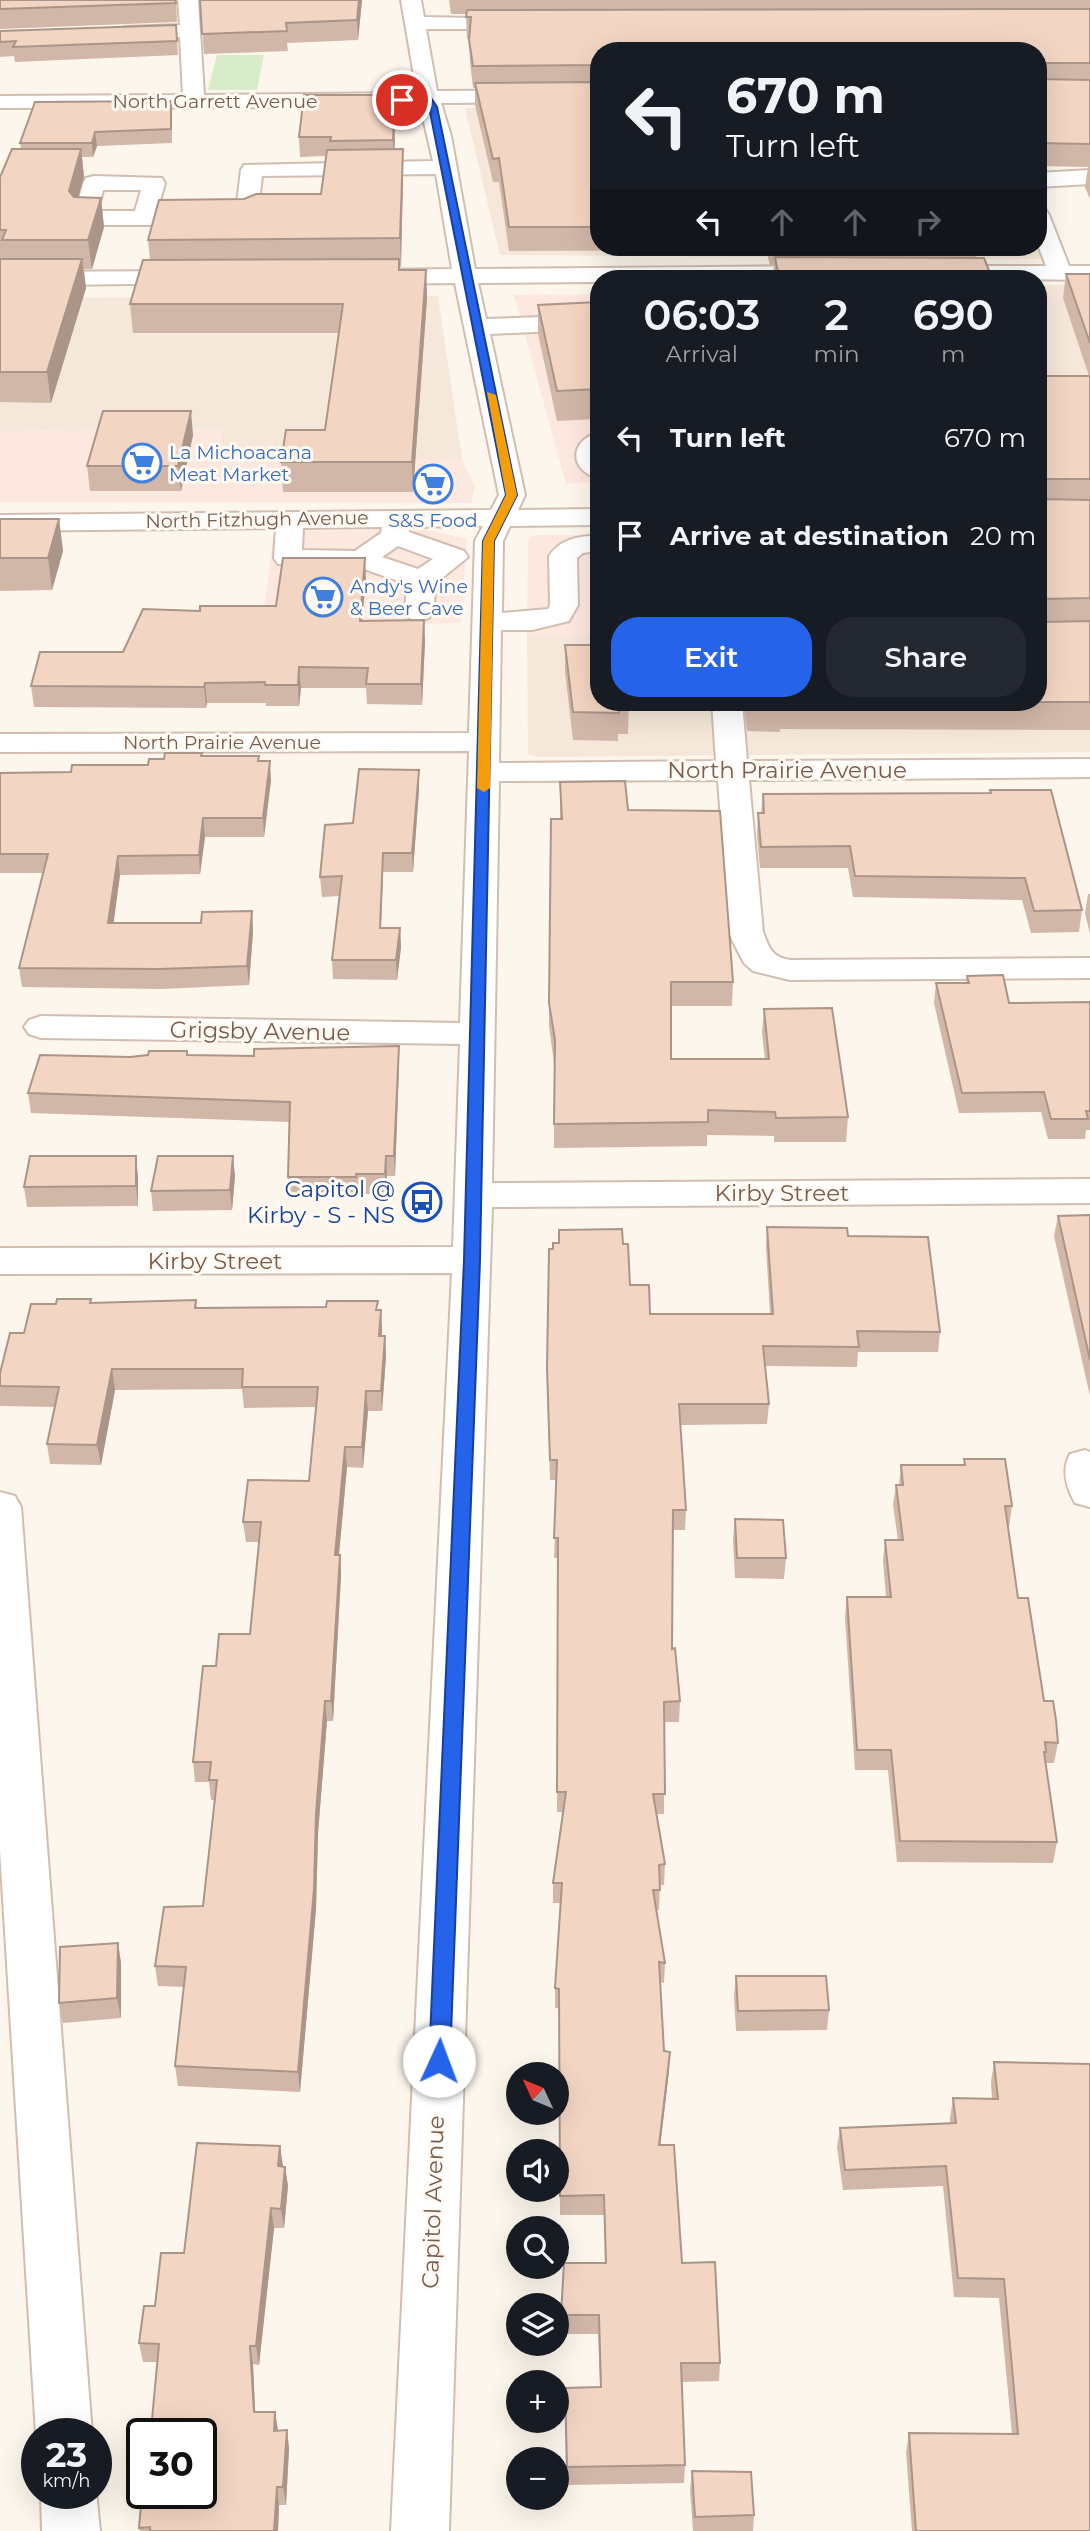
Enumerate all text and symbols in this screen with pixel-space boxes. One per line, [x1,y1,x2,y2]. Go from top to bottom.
text: 670 m [726,66,885,125]
pin [372,70,432,130]
icon: left [611,70,702,161]
icon: arrive [383,81,421,119]
street label: North Garrett Avenue [113,90,317,113]
text: Turn left [726,126,860,165]
icon: left [690,203,728,241]
icon: ahead [763,203,801,241]
icon: ahead [836,203,874,241]
icon: right [909,203,947,241]
text: 06:03 [643,289,760,341]
text: 2 [824,289,849,341]
text: 690 [913,289,994,341]
text: Arrival [665,340,738,368]
text: min [814,340,860,368]
text: m [941,340,966,368]
icon: left [611,419,649,457]
text: Turn left [670,422,786,454]
text: 670 m [944,422,1026,454]
place label: La Michoacana Meat Market [169,441,312,486]
supermarket icon: La Michoacana Meat Market [121,442,163,484]
supermarket icon: S&S Food [412,463,454,505]
street label: North Fitzhugh Avenue [145,506,369,533]
place label: S&S Food [388,509,478,532]
icon: arrive [611,517,649,555]
text: Arrive at destination [670,520,949,552]
text: 20 m [970,520,1036,552]
place label: Andy's Wine & Beer Cave [350,575,468,620]
supermarket icon: Andy's Wine & Beer Cave [302,576,344,618]
button: Exit [611,617,812,697]
button: Share [826,617,1026,697]
street label: North Prairie Avenue [123,731,321,754]
street label: North Prairie Avenue [667,756,907,784]
street label: Grigsby Avenue [169,1015,351,1047]
place label: Capitol @ Kirby - S - NS [247,1175,395,1229]
street label: Kirby Street [715,1179,849,1207]
bus stop icon: Capitol @ Kirby - S - NS [401,1181,443,1223]
street label: Kirby Street [148,1247,282,1275]
position arrow [402,2024,476,2098]
north arrow [506,2062,569,2124]
map controls [506,2062,569,2510]
street label: Capitol Avenue [416,2115,450,2289]
button: sound [506,2139,569,2202]
button: search [506,2216,569,2279]
button: layers [506,2293,569,2356]
button: + [506,2370,569,2433]
speed limit sign: 30 [126,2418,217,2509]
text: 23 [46,2433,87,2476]
button: − [506,2447,569,2510]
text: km/h [42,2470,91,2492]

